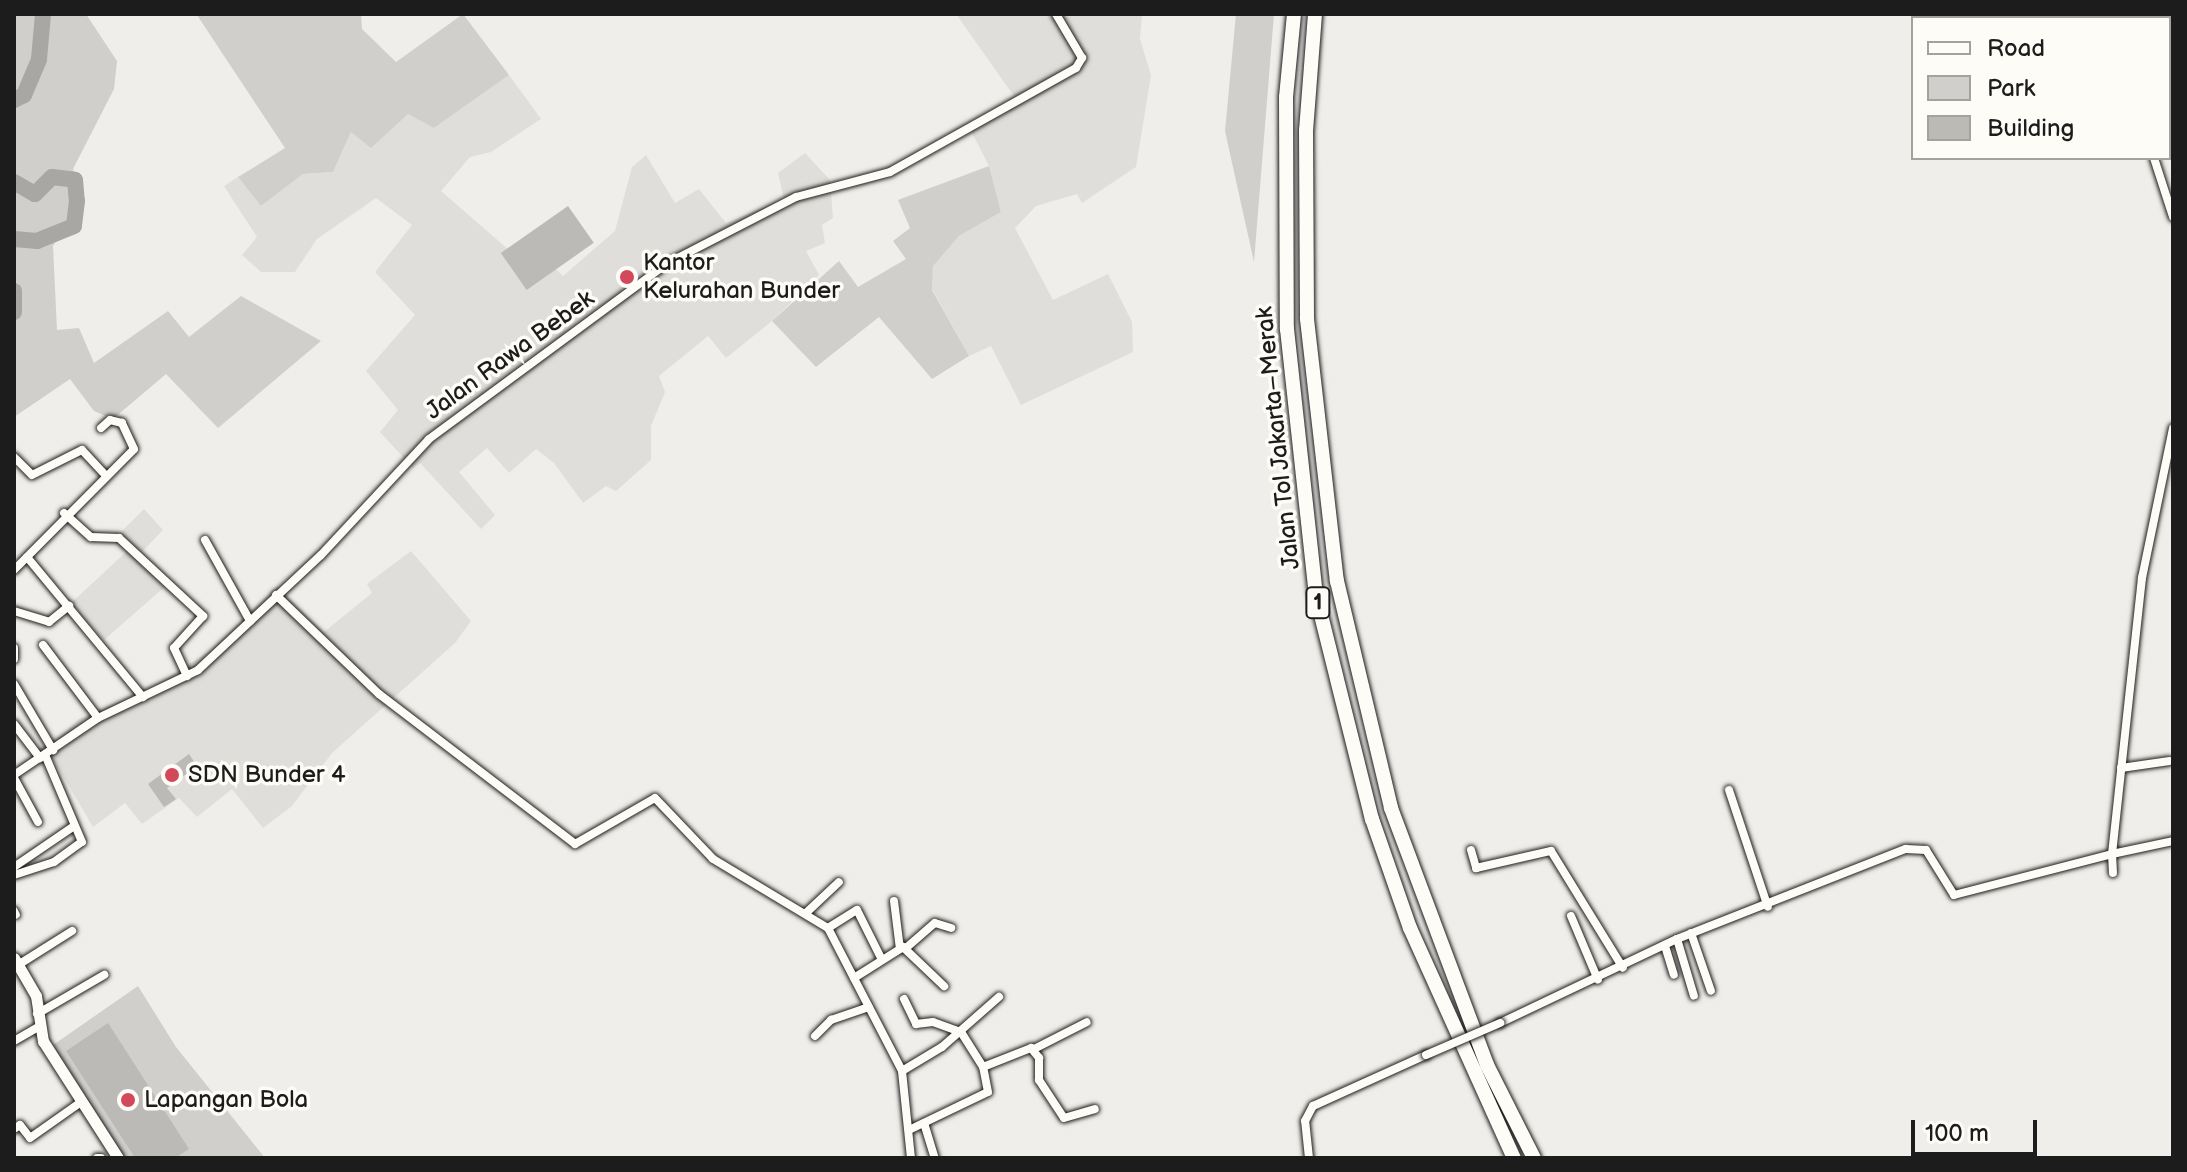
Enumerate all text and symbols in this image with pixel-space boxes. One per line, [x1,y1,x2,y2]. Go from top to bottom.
legend [1911,16,2171,160]
text: Road [1987,34,2045,63]
text: Park [1987,74,2035,103]
text: Building [1987,114,2074,143]
place label: Kantor Kelurahan Bunder [643,249,840,305]
marker: Kantor Kelurahan Bunder [618,268,636,286]
street label: Jalan Rawa Bebek [420,284,600,426]
street label: Jalan Tol Jakarta–Merak [1250,304,1306,572]
road number: 1 [1304,585,1332,621]
place label: SDN Bunder 4 [188,761,346,789]
marker: SDN Bunder 4 [163,766,181,784]
place label: Lapangan Bola [144,1086,308,1114]
marker: Lapangan Bola [119,1091,137,1109]
scale bar [1915,1104,2041,1154]
text: 100 m [1925,1119,1989,1148]

